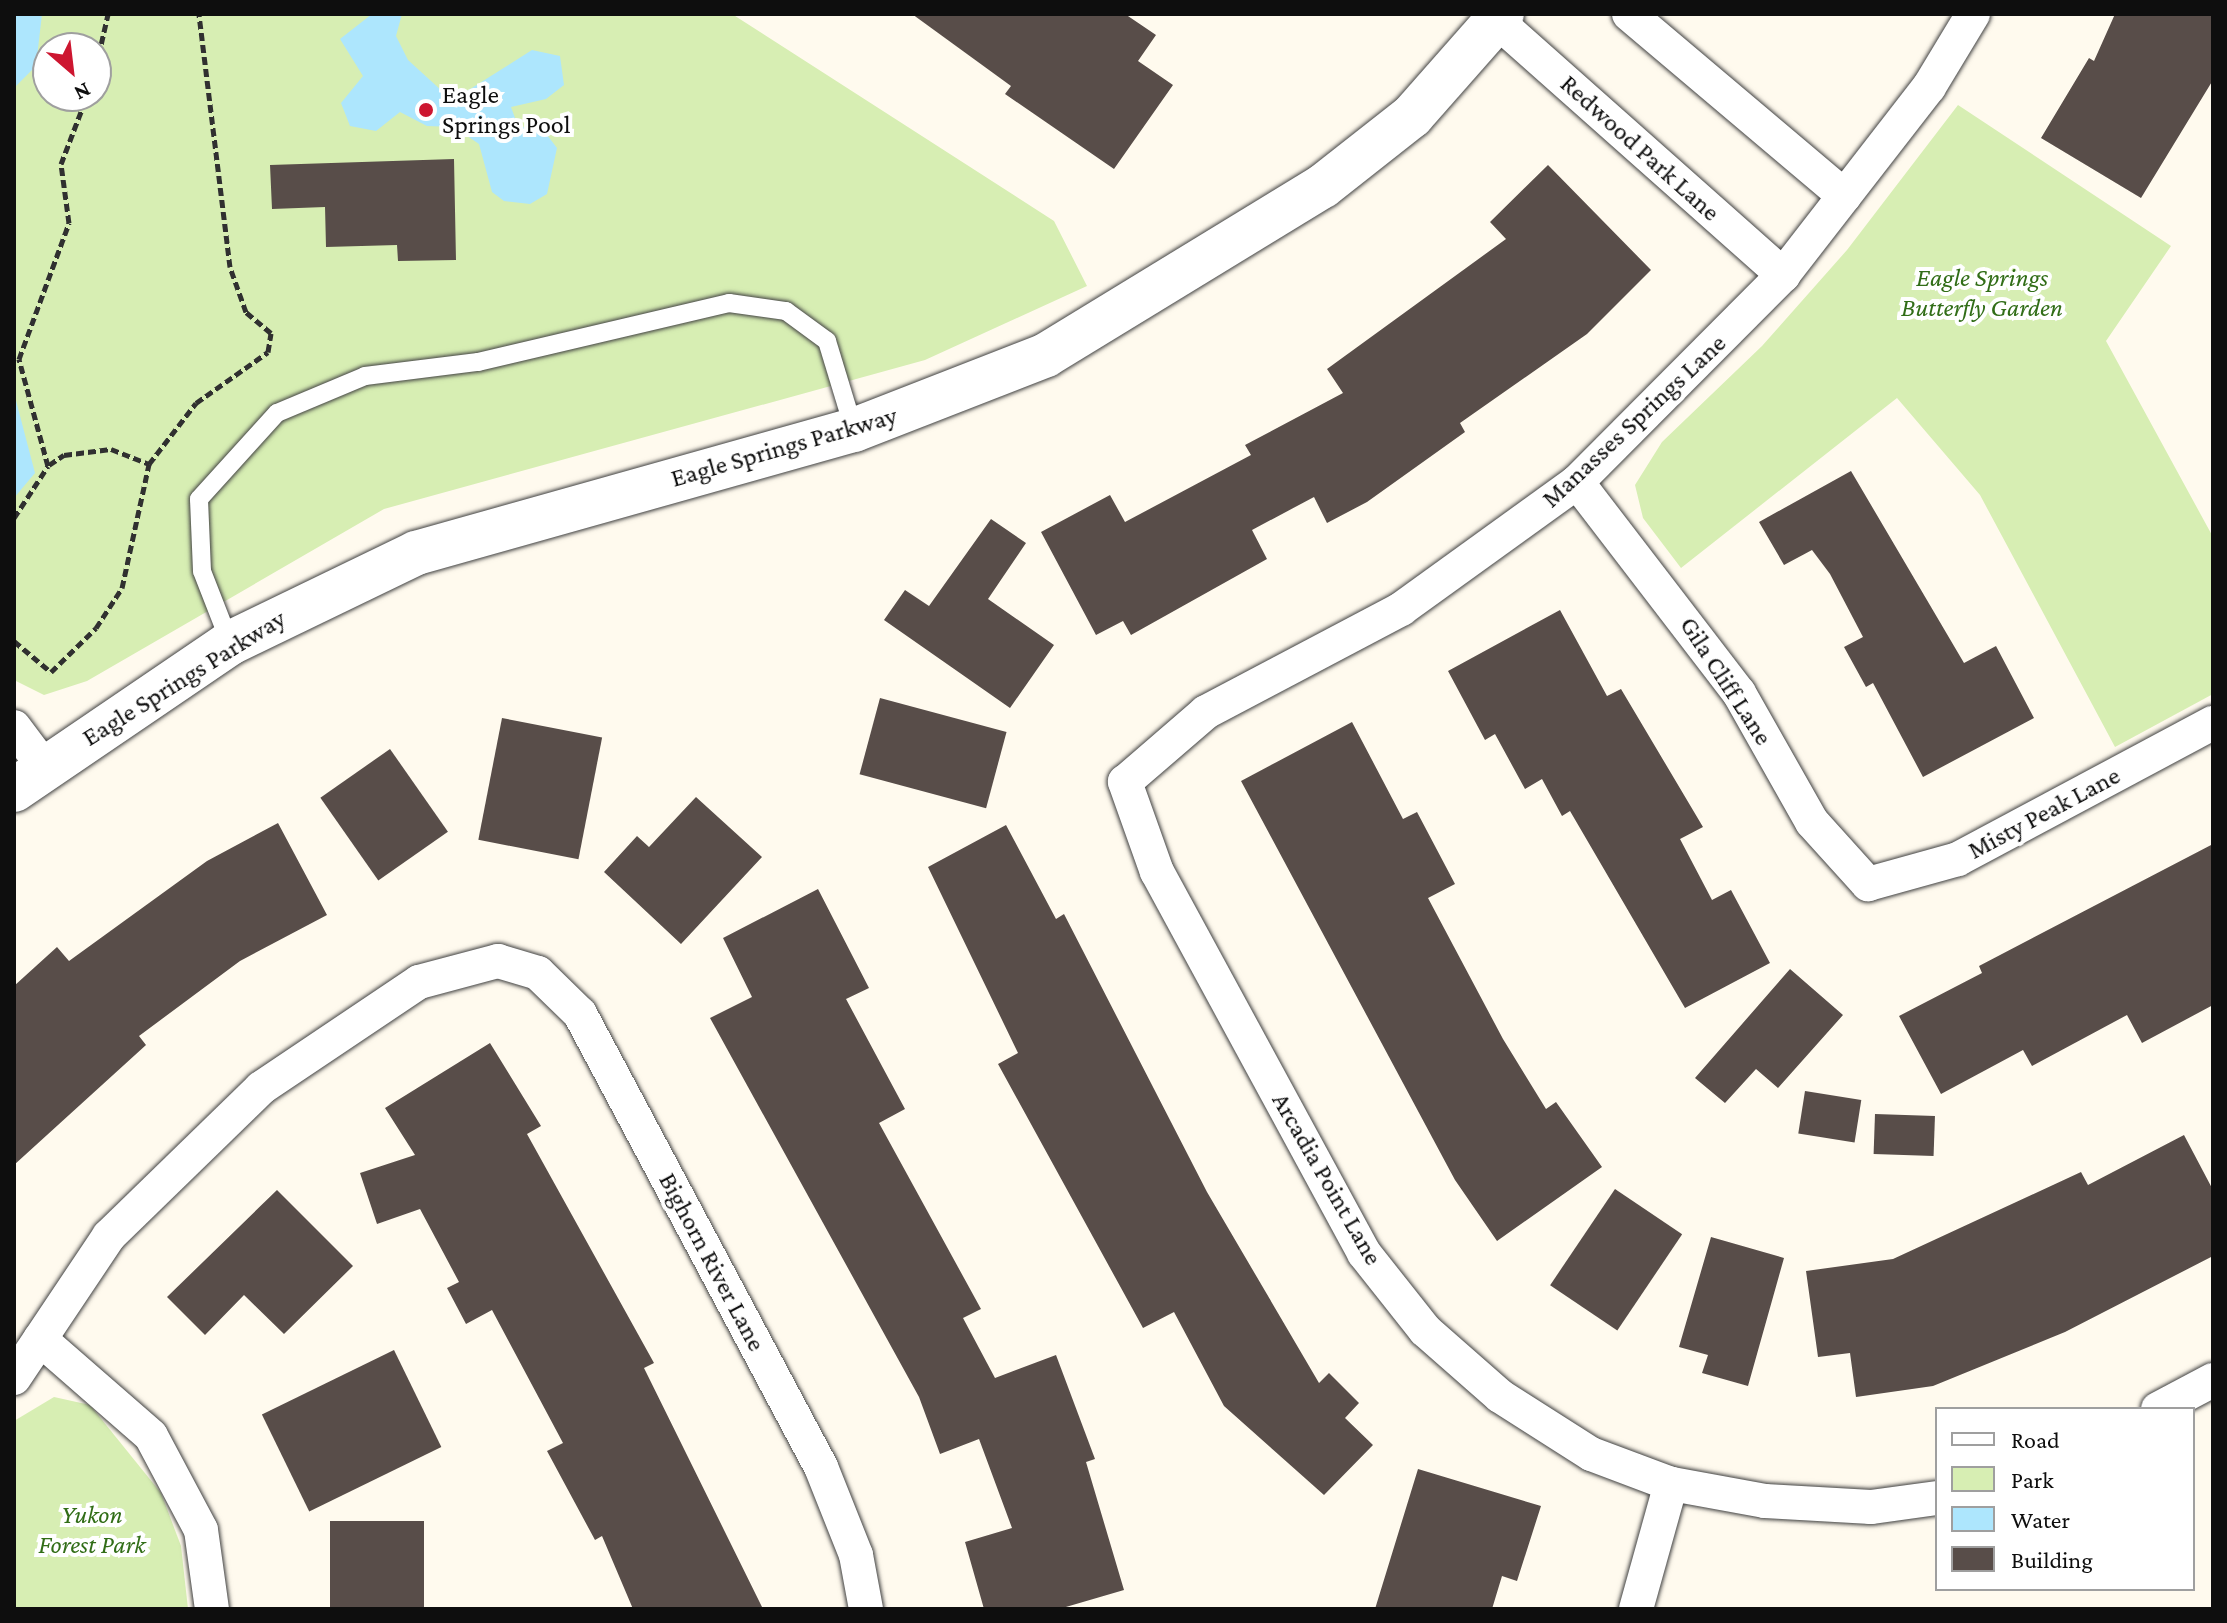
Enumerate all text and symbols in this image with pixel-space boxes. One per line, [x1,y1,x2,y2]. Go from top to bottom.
north arrow [32,32,112,112]
street label: Redwood Park Lane [1554,68,1726,228]
text: N [70,77,95,106]
place label: Eagle Springs Pool [442,79,571,140]
marker: Eagle Springs Pool [417,101,435,119]
park label: Eagle Springs Butterfly Garden [1901,262,2063,324]
street label: Manasses Springs Lane [1535,328,1733,514]
street label: Eagle Springs Parkway [667,400,901,494]
street label: Eagle Springs Parkway [77,603,291,753]
street label: Gila Cliff Lane [1673,611,1779,751]
street label: Misty Peak Lane [1963,760,2125,866]
street label: Arcadia Point Lane [1265,1087,1389,1271]
street label: Bighorn River Lane [652,1168,772,1356]
legend [1935,1407,2195,1591]
text: Road [2011,1426,2060,1453]
text: Park [2011,1466,2054,1493]
park label: Yukon Forest Park [38,1499,146,1560]
text: Water [2011,1506,2070,1533]
text: Building [2011,1546,2093,1573]

